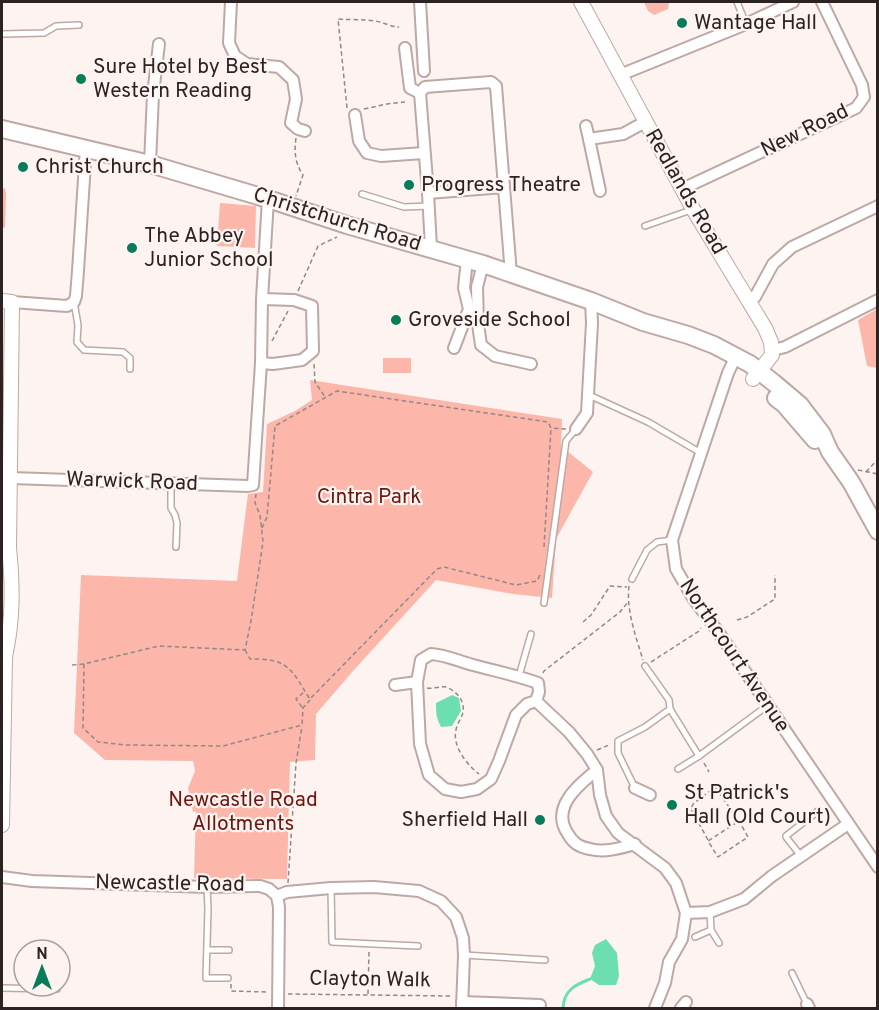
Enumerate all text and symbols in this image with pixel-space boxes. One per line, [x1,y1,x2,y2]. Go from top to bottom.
place label: Wantage Hall [694,10,817,37]
marker: Wantage Hall [675,16,689,30]
place label: Sure Hotel by Best Western Reading [93,54,268,105]
marker: Sure Hotel by Best Western Reading [74,72,88,86]
street label: New Road [757,98,853,164]
street label: Redlands Road [638,124,732,260]
place label: Christ Church [35,154,164,181]
marker: Christ Church [16,160,30,174]
place label: Progress Theatre [421,172,581,199]
marker: Progress Theatre [402,178,416,192]
street label: Christchurch Road [250,182,424,258]
place label: The Abbey Junior School [144,223,273,274]
marker: The Abbey Junior School [125,241,139,255]
place label: Groveside School [408,307,571,334]
marker: Groveside School [389,313,403,327]
street label: Warwick Road [65,466,199,498]
park label: Cintra Park [317,484,421,511]
street label: Northcourt Avenue [673,574,795,738]
place label: St Patrick's Hall (Old Court) [684,780,831,831]
park label: Newcastle Road Allotments [168,787,318,838]
marker: St Patrick's Hall (Old Court) [665,798,679,812]
place label: Sherfield Hall [401,807,528,834]
marker: Sherfield Hall [533,813,547,827]
street label: Newcastle Road [95,869,245,899]
north arrow [12,938,72,998]
text: N [36,945,48,965]
street label: Clayton Walk [309,965,431,995]

